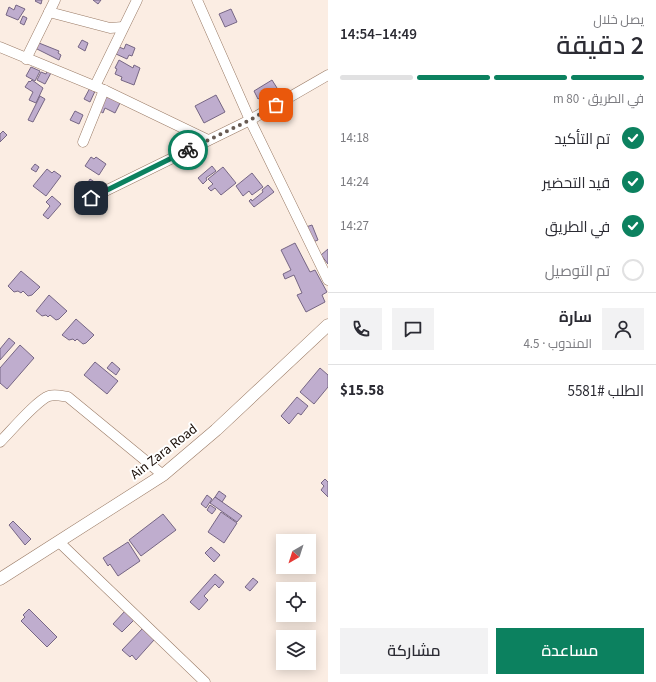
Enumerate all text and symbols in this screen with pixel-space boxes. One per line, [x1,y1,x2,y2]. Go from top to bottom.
text: يصل خلال [593,11,644,29]
text: 14:49–14:54 [340,24,417,45]
text: 2 دقيقة [556,27,644,64]
pin [259,88,293,122]
text: في الطريق · 80 m [553,90,644,108]
icon: bag [265,94,287,116]
icon: check [622,127,644,149]
text: 14:18 [340,129,369,147]
text: تم التأكيد [554,129,610,150]
courier [168,130,208,170]
icon: bike [177,139,199,161]
icon: check [622,171,644,193]
text: 14:24 [340,173,369,191]
text: قيد التحضير [542,173,610,194]
pin [74,181,108,215]
icon: home [80,187,102,209]
icon: check [622,215,644,237]
text: 14:27 [340,217,369,235]
text: في الطريق [545,217,610,238]
text: تم التوصيل [545,261,610,282]
text: سارة [559,307,592,328]
button: phone [340,308,382,350]
button: chat [392,308,434,350]
button: person [602,308,644,350]
text: المندوب · 4.5 [523,335,592,353]
text: $15.58 [340,380,384,401]
text: الطلب #5581 [567,381,644,402]
street label: Ain Zara Road [126,419,202,485]
north arrow [276,534,316,574]
map controls [276,534,316,670]
button: locate [276,582,316,622]
button: مشاركة [340,628,488,674]
button: مساعدة [496,628,644,674]
button: layers [276,630,316,670]

